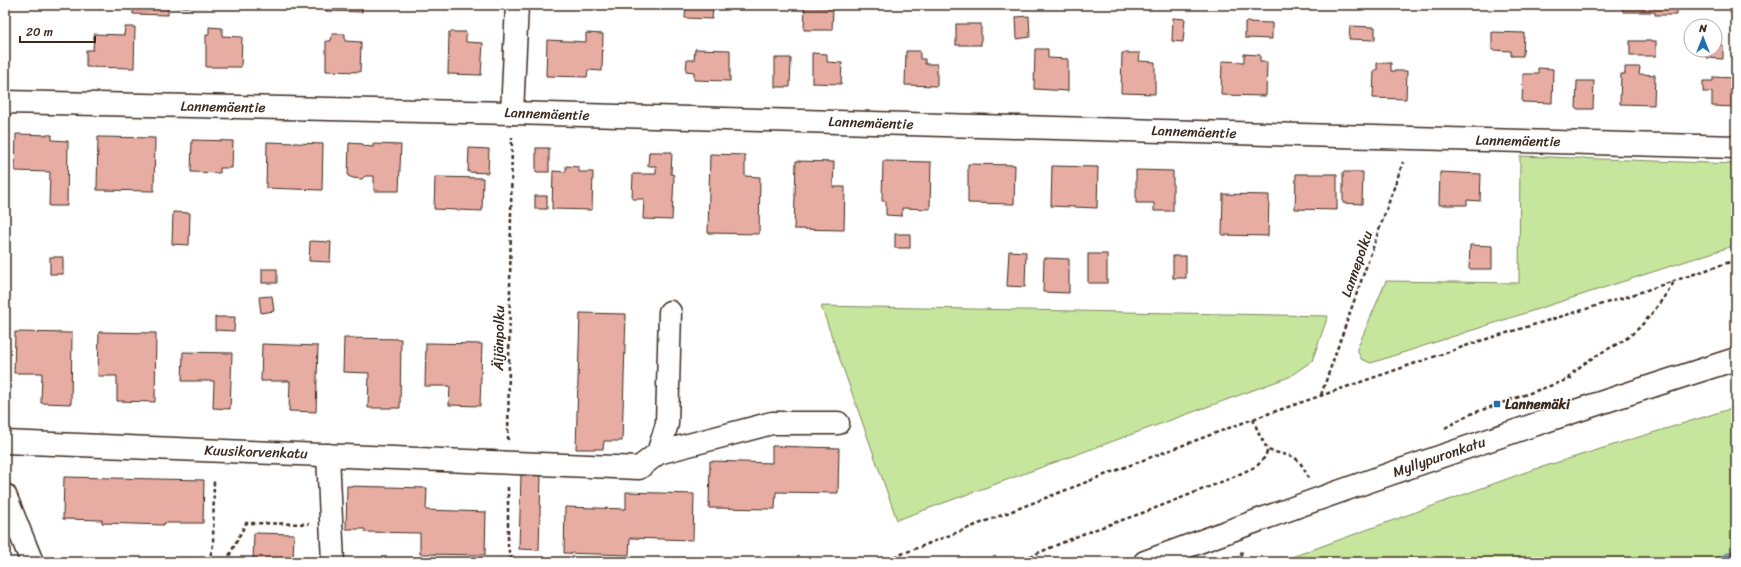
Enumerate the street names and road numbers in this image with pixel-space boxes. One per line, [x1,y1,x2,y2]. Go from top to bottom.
street label: Lannemäentie [180,94,266,120]
street label: Lannemäentie [504,100,590,128]
street label: Lannemäentie [828,109,914,137]
street label: Lannemäentie [1151,118,1237,146]
street label: Lannemäentie [1475,128,1561,154]
street label: Lannepolku [1334,227,1380,301]
street label: Äijänpolku [486,304,512,372]
street label: Myllypuronkatu [1389,429,1489,485]
street label: Kuusikorvenkatu [204,438,309,466]

